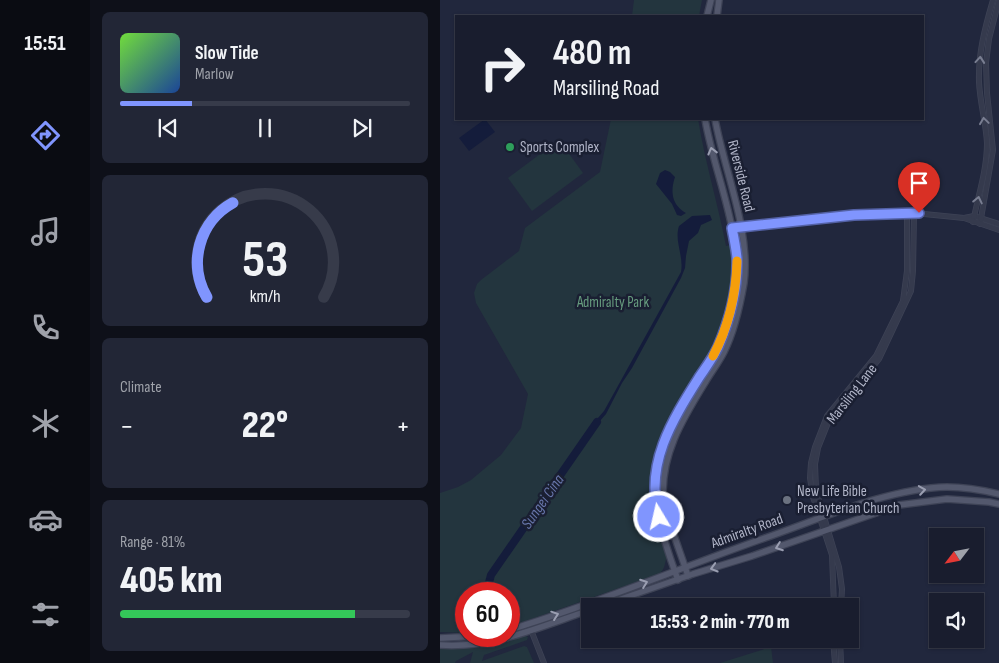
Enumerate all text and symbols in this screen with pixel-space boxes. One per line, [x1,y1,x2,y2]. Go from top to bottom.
text: 15:51 [24,30,66,57]
text: 480 m [553,32,631,75]
icon: right [470,35,535,100]
text: Slow Tide [195,42,259,65]
one-way arrow [974,56,985,64]
text: Marlow [195,65,234,84]
text: Marsiling Road [553,75,660,102]
icon: previous [154,114,182,142]
icon: pause [251,114,279,142]
icon: next [348,114,376,142]
one-way arrow [979,117,990,125]
icon: directions [28,118,63,153]
place label: Sports Complex [520,138,599,157]
street label: Riverside Road [723,138,759,214]
marker: Sports Complex [504,141,516,153]
one-way arrow [707,148,717,156]
pin [898,162,940,213]
icon: arrive [905,169,933,197]
one-way arrow [972,196,982,205]
icon: music [28,214,63,249]
text: 53 [242,229,288,292]
text: km/h [250,286,280,307]
park label: Admiralty Park [576,293,649,312]
icon: phone [28,310,63,345]
street label: Marsiling Lane [823,360,881,428]
text: Climate [120,378,162,397]
text: 22° [242,403,288,448]
icon: climate [28,406,63,441]
text: − [120,410,134,443]
text: + [396,410,410,443]
water label: Sungei Cina [517,471,569,533]
place label: New Life Bible Presbyterian Church [797,482,899,518]
one-way arrow [918,485,926,496]
position arrow [632,490,684,542]
marker: New Life Bible Presbyterian Church [781,494,793,506]
icon: car [28,502,63,537]
street label: Admiralty Road [707,509,786,553]
north arrow [929,528,984,582]
map controls [929,528,984,648]
text: Range · 81% [120,533,185,552]
one-way arrow [775,541,783,551]
text: 405 km [120,558,223,603]
one-way arrow [710,562,719,572]
one-way arrow [639,579,648,589]
speed limit sign: 60 [455,582,520,647]
button: sound [929,593,984,648]
icon: filters [28,597,63,632]
one-way arrow [550,611,559,621]
text: 15:53 · 2 min · 770 m [651,611,789,634]

